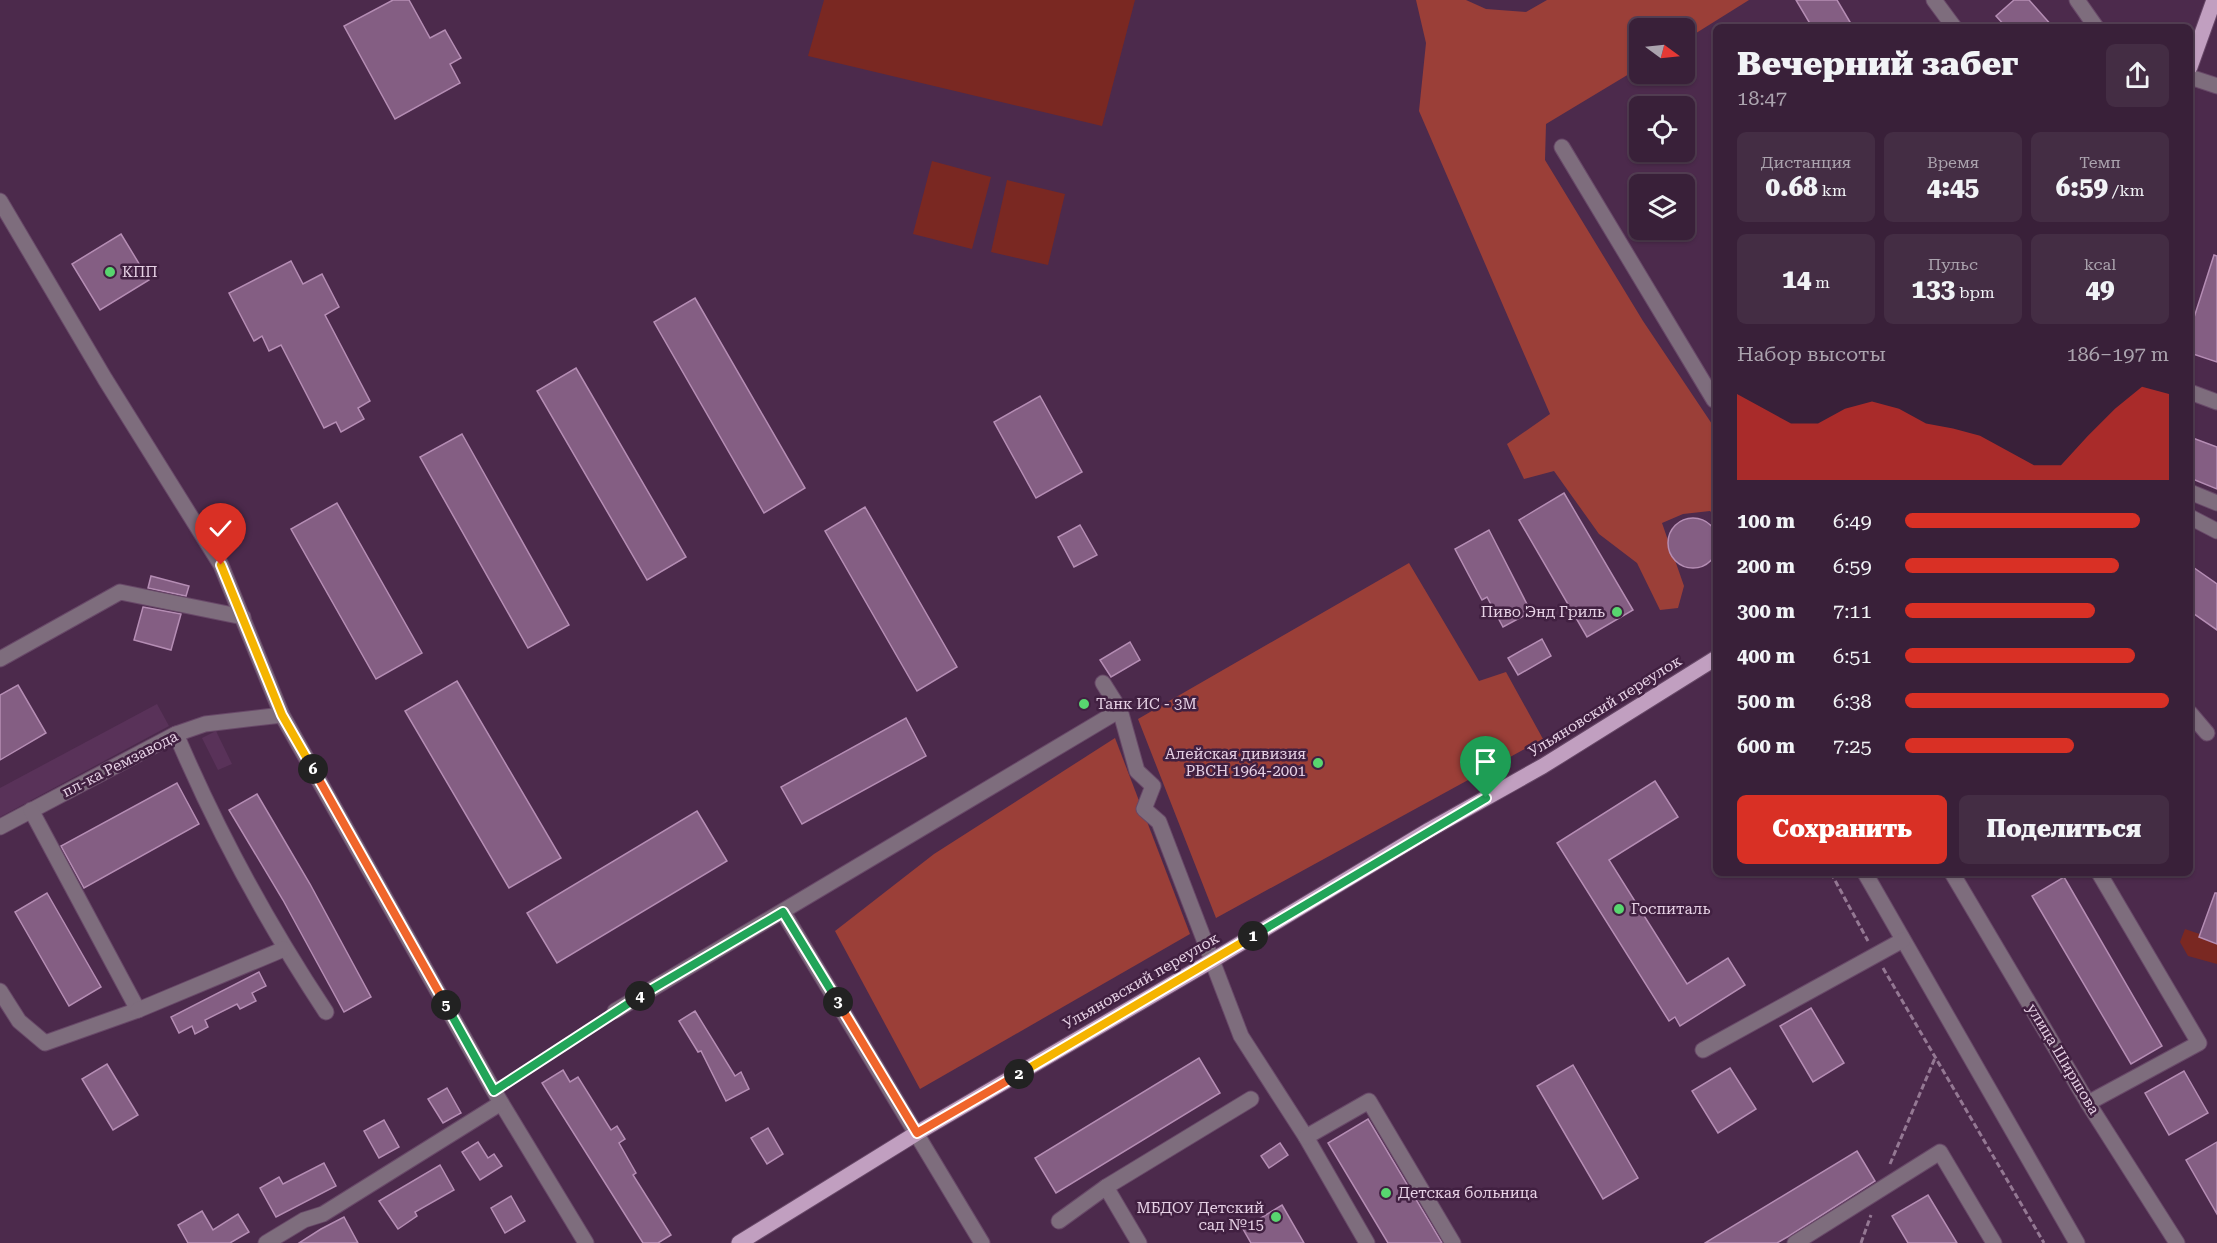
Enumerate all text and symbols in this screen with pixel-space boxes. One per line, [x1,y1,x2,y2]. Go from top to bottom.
north arrow [1629,18,1695,84]
map controls [1629,18,1695,240]
text: Вечерний забег [1737,44,2018,83]
button: share [2106,44,2169,107]
text: 18:47 [1737,86,1787,110]
button: locate [1629,96,1695,162]
text: Дистанция [1761,153,1851,172]
text: Время [1927,153,1979,172]
text: Темп [2079,153,2121,172]
text: 0.68 [1765,172,1818,202]
text: 4:45 [1927,172,1979,202]
text: 6:59 [2056,172,2108,202]
button: layers [1629,174,1695,240]
text: km [1818,181,1847,200]
text: /km [2108,181,2144,200]
text: Пульс [1928,255,1978,274]
text: kcal [2084,255,2116,274]
place label: КПП [122,263,158,281]
text: 14 [1782,264,1811,294]
marker: КПП [103,265,117,279]
text: m [1811,273,1830,292]
text: 133 [1911,274,1955,304]
text: 49 [2085,274,2115,304]
text: bpm [1955,283,1995,302]
text: Набор высоты [1737,342,1886,366]
text: 186–197 m [2066,342,2169,366]
pin [195,503,246,565]
text: 100 m [1737,509,1795,533]
text: 6:49 [1833,509,1872,533]
icon: check [204,512,237,545]
text: 200 m [1737,554,1795,578]
text: 6:59 [1833,554,1872,578]
text: 300 m [1737,599,1795,623]
text: 7:11 [1833,599,1872,623]
place label: Пиво Энд Гриль [1481,603,1605,621]
marker: Пиво Энд Гриль [1610,605,1624,619]
text: 400 m [1737,644,1795,668]
text: 6:51 [1833,644,1872,668]
street label: Ульяновский переулок [1525,651,1685,761]
text: 500 m [1737,689,1795,713]
text: 6:38 [1833,689,1872,713]
place label: Танк ИС - 3М [1096,695,1197,713]
marker: Танк ИС - 3М [1077,697,1091,711]
street label: пл-ка Ремзавода [59,727,181,801]
text: 600 m [1737,734,1795,758]
text: 7:25 [1833,734,1872,758]
pin [1460,736,1511,798]
place label: Алейская дивизия РВСН 1964-2001 [1165,745,1306,780]
icon: arrive [1469,745,1502,778]
pin: 6 [298,754,328,784]
marker: Алейская дивизия РВСН 1964-2001 [1311,756,1325,770]
text: 6 [309,759,317,778]
button: Сохранить [1737,795,1947,864]
button: Поделиться [1959,795,2169,864]
place label: Госпиталь [1631,900,1710,918]
marker: Госпиталь [1612,902,1626,916]
pin: 1 [1238,921,1268,951]
text: 1 [1249,926,1257,945]
street label: Ульяновский переулок [1060,929,1223,1033]
pin: 4 [625,981,655,1011]
text: 4 [636,986,644,1005]
pin: 3 [823,987,853,1017]
pin: 5 [431,990,461,1020]
text: 3 [834,992,842,1011]
text: 5 [442,995,450,1014]
street label: улица Ширшова [2023,1000,2103,1118]
pin: 2 [1004,1059,1034,1089]
text: 2 [1015,1064,1023,1083]
place label: Детская больница [1398,1184,1538,1202]
marker: Детская больница [1379,1186,1393,1200]
place label: МБДОУ Детский сад №15 [1136,1199,1264,1234]
marker: МБДОУ Детский сад №15 [1269,1210,1283,1224]

